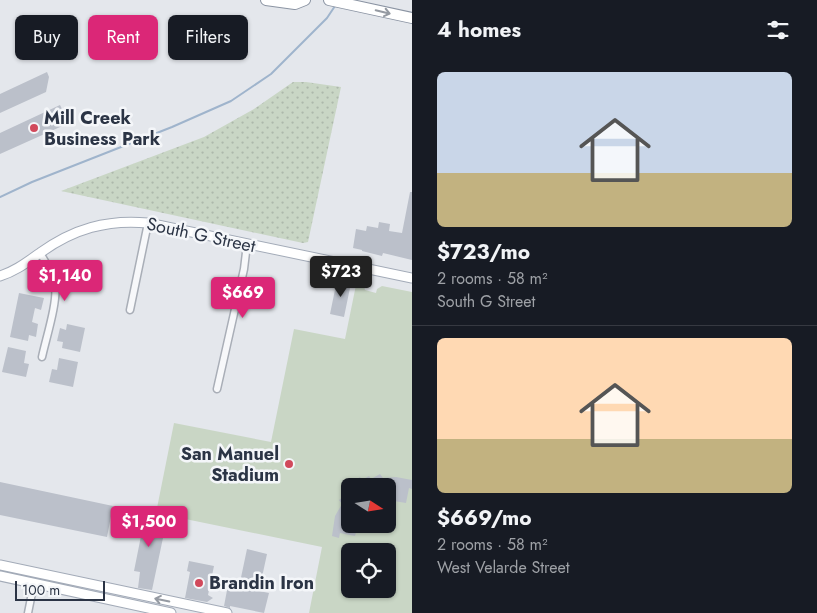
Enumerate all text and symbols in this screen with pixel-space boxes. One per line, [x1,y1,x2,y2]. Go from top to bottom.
one-way arrow [375,8,391,17]
chip: Buy [15,15,78,60]
chip: Rent [88,15,158,60]
chip: Filters [168,15,248,60]
text: 4 homes [437,15,521,45]
icon: filters [764,16,792,44]
place label: Mill Creek Business Park [44,105,161,152]
icon: home [570,105,660,195]
marker: Mill Creek Business Park [28,122,40,134]
street label: South G Street [144,211,258,259]
text: $723/mo [437,237,530,267]
pin: $723 [311,256,371,298]
pin: $1,140 [24,260,106,302]
text: $723 [321,260,361,283]
text: $1,140 [38,264,92,287]
text: 2 rooms · 58 m² [437,267,548,290]
pin: $669 [213,276,273,319]
text: $669 [222,281,264,304]
text: South G Street [437,290,535,313]
icon: home [570,370,660,460]
place label: San Manuel Stadium [181,441,279,488]
marker: San Manuel Stadium [283,458,295,470]
north arrow [341,478,396,532]
map controls [341,478,396,598]
text: $669/mo [437,503,532,533]
pin: $1,500 [108,506,190,548]
text: $1,500 [122,510,176,533]
text: 2 rooms · 58 m² [437,533,548,556]
button: locate [341,543,396,598]
text: West Velarde Street [437,556,570,579]
place label: Brandin Iron [209,570,314,596]
marker: Brandin Iron [193,577,205,589]
scale bar [15,578,105,601]
text: 100 m [22,580,60,600]
one-way arrow [155,595,171,604]

